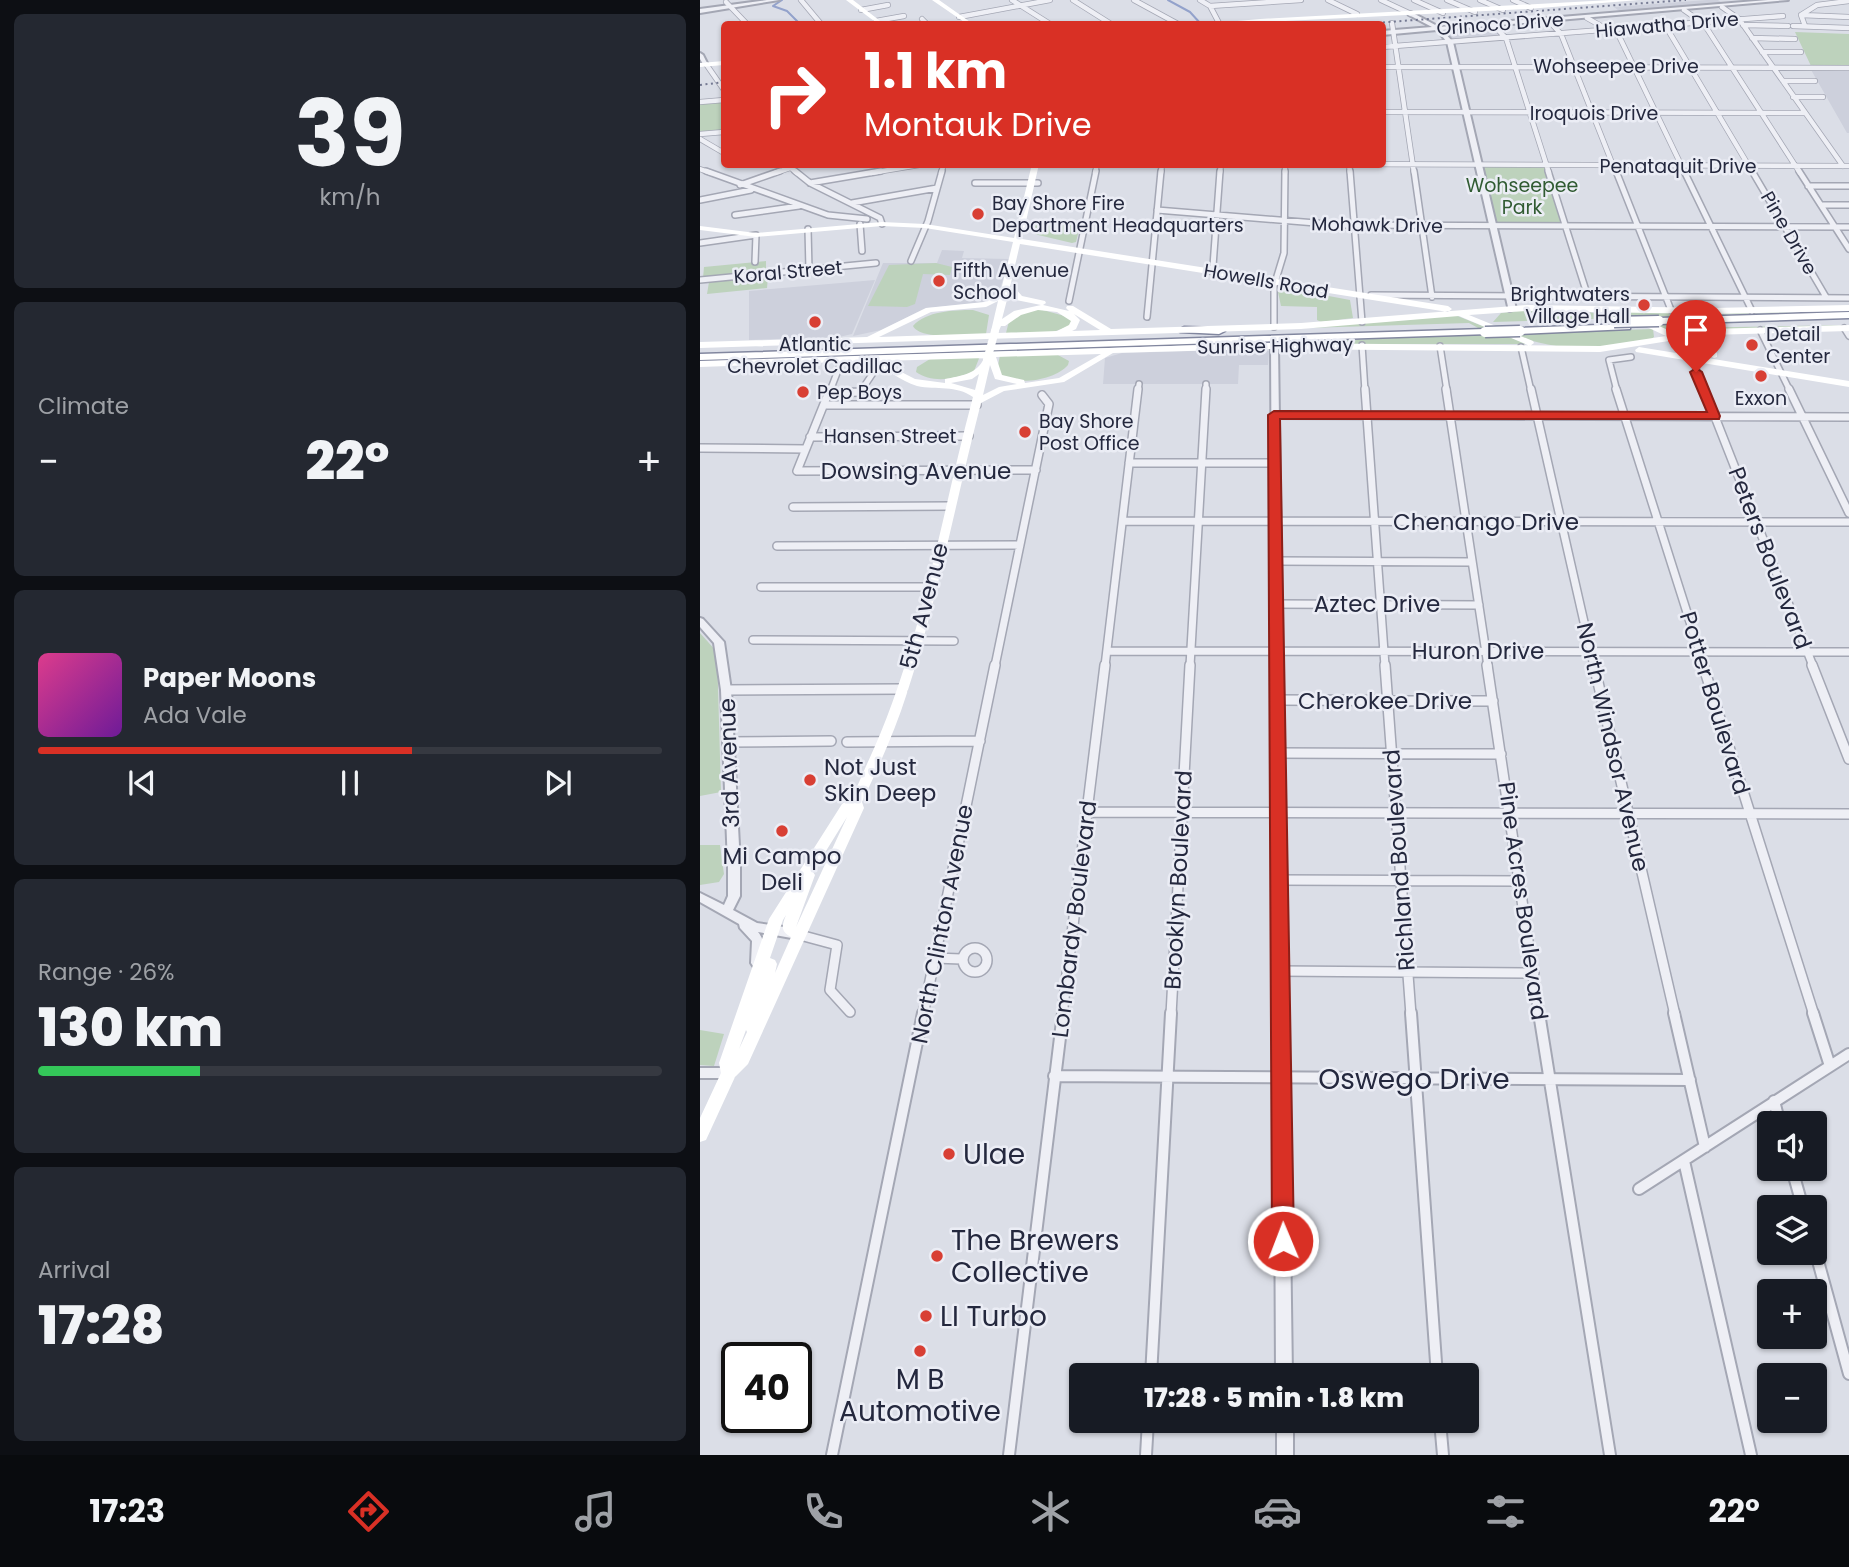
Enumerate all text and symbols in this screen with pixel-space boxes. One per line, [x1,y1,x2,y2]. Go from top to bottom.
street label: Hiawatha Drive [1594,5,1740,45]
street label: Orinoco Drive [1436,6,1564,42]
text: 1.1 km [864,37,1007,105]
icon: right [749,49,840,140]
street label: Wohseepee Drive [1533,53,1699,80]
text: 39 [294,70,406,198]
street label: Iroquois Drive [1530,100,1658,127]
text: Montauk Drive [864,102,1092,147]
street label: Penataquit Drive [1600,153,1756,180]
park label: Wohseepee Park [1466,172,1578,221]
text: km/h [319,181,381,213]
street label: Pine Drive [1754,186,1824,280]
place label: Bay Shore Fire Department Headquarters [992,190,1244,239]
marker: Bay Shore Fire Department Headquarters [970,206,986,222]
street label: Mohawk Drive [1311,210,1443,240]
street label: Koral Street [733,254,843,290]
place label: Fifth Avenue School [953,257,1069,306]
street label: Howells Road [1201,257,1331,305]
marker: Fifth Avenue School [931,273,947,289]
place label: Brightwaters Village Hall [1511,281,1630,330]
marker: Brightwaters Village Hall [1636,297,1652,313]
pin [1666,300,1726,372]
icon: arrive [1677,311,1715,349]
marker: Atlantic Chevrolet Cadillac [807,314,823,330]
place label: Detail Center [1766,321,1830,370]
place label: Atlantic Chevrolet Cadillac [727,331,903,380]
street label: Sunrise Highway [1197,331,1354,361]
marker: Detail Center [1744,337,1760,353]
marker: Exxon [1753,368,1769,384]
place label: Pep Boys [817,379,902,406]
marker: Pep Boys [795,384,811,400]
place label: Exxon [1735,385,1787,412]
text: Climate [38,390,129,422]
place label: Bay Shore Post Office [1039,408,1140,457]
street label: Hansen Street [824,423,956,450]
marker: Bay Shore Post Office [1017,424,1033,440]
text: 22° [305,425,390,498]
text: − [38,435,59,488]
text: + [636,435,662,488]
street label: Dowsing Avenue [821,455,1011,487]
street label: Peters Boulevard [1720,462,1820,654]
street label: Chenango Drive [1393,506,1579,538]
street label: 5th Avenue [892,539,956,673]
street label: Aztec Drive [1314,588,1440,620]
street label: Potter Boulevard [1672,608,1758,798]
street label: North Windsor Avenue [1569,619,1657,875]
street label: Huron Drive [1412,635,1544,667]
text: Paper Moons [143,660,316,696]
street label: Cherokee Drive [1298,685,1472,717]
street label: 3rd Avenue [711,697,747,829]
text: Ada Vale [143,699,247,731]
street label: Richland Boulevard [1375,748,1423,972]
place label: Not Just Skin Deep [824,751,936,809]
icon: previous [123,764,161,802]
icon: pause [331,764,369,802]
icon: next [539,764,577,802]
street label: Brooklyn Boulevard [1156,770,1200,990]
marker: Not Just Skin Deep [802,772,818,788]
street label: Pine Acres Boulevard [1490,780,1556,1022]
street label: Lombardy Boulevard [1044,799,1104,1039]
street label: North Clinton Avenue [903,802,981,1046]
marker: Mi Campo Deli [774,823,790,839]
place label: Mi Campo Deli [723,840,841,898]
text: Range · 26% [38,956,175,988]
text: 130 km [38,991,223,1064]
street label: Oswego Drive [1318,1060,1510,1099]
map controls [1757,1111,1827,1433]
button: sound [1757,1111,1827,1181]
place label: Ulae [963,1135,1025,1174]
marker: Ulae [941,1146,957,1162]
button: layers [1757,1195,1827,1265]
position arrow [1246,1204,1320,1278]
place label: The Brewers Collective [951,1221,1119,1292]
marker: The Brewers Collective [929,1248,945,1264]
text: Arrival [38,1254,110,1286]
button: + [1757,1279,1827,1349]
text: 17:28 [38,1289,165,1362]
place label: LI Turbo [940,1297,1047,1336]
marker: LI Turbo [918,1308,934,1324]
speed limit sign: 40 [721,1342,812,1433]
marker: M B Automotive [912,1343,928,1359]
place label: M B Automotive [839,1360,1001,1431]
button: − [1757,1363,1827,1433]
text: 17:28 · 5 min · 1.8 km [1144,1380,1404,1416]
icon: directions [344,1487,393,1536]
icon: music [571,1487,620,1536]
icon: phone [799,1487,848,1536]
icon: climate [1026,1487,1075,1536]
icon: car [1253,1487,1302,1536]
icon: filters [1481,1487,1530,1536]
text: 17:23 [89,1488,165,1533]
text: 22° [1708,1488,1760,1533]

